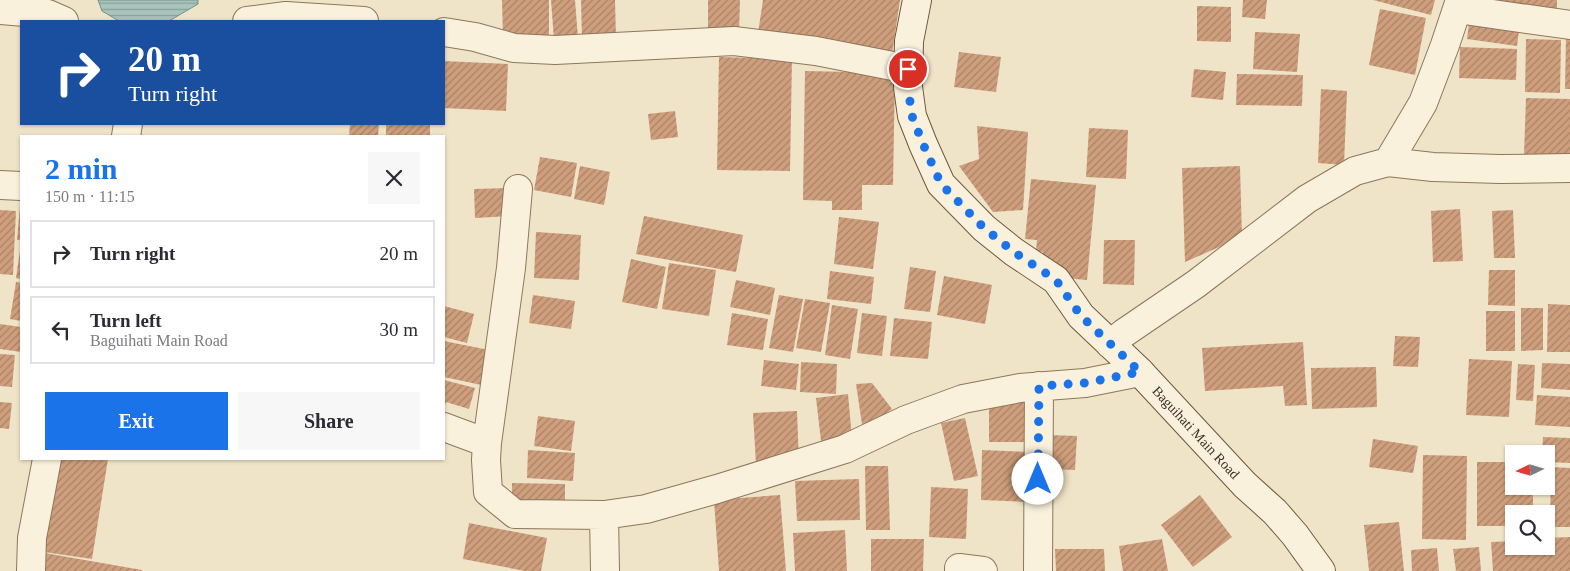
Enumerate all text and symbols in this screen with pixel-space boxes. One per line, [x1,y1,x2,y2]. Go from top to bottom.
icon: right [45,40,110,105]
text: 20 m [128,40,201,79]
pin [887,48,929,90]
icon: arrive [894,55,922,83]
text: Turn right [128,81,217,106]
text: 2 min [45,152,118,185]
button: close [368,152,420,204]
text: 150 m · 11:15 [45,188,135,205]
icon: right [47,240,75,268]
text: Turn right [90,243,175,264]
text: 20 m [379,243,418,264]
text: Turn left [90,310,162,331]
icon: left [47,316,75,344]
text: 30 m [379,319,418,340]
text: Baguihati Main Road [90,332,228,349]
street label: Baguihati Main Road [1150,383,1243,482]
button: Exit [45,392,228,450]
button: Share [238,392,420,450]
north arrow [1505,445,1555,495]
map controls [1505,445,1555,555]
position arrow [1011,452,1063,504]
button: search [1505,505,1555,555]

